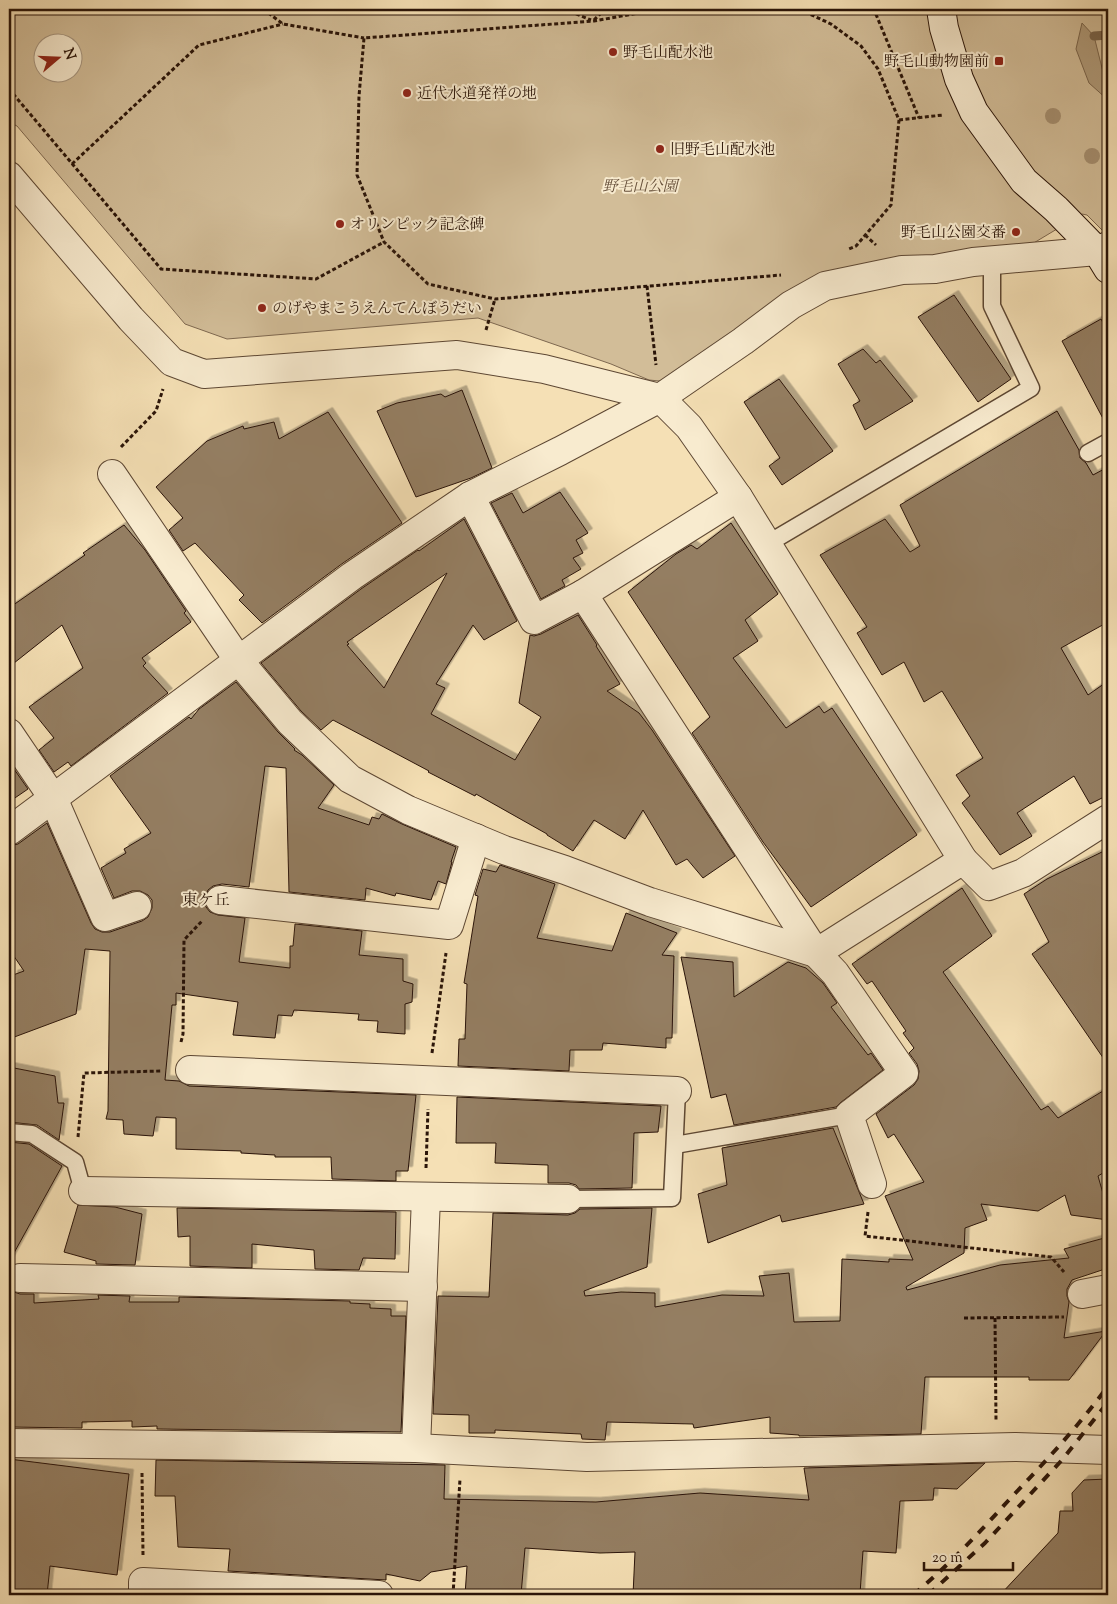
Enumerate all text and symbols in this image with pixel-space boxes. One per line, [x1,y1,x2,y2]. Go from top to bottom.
north arrow [32,32,82,82]
place label: 野毛山配水池 [623,43,713,64]
text: N [57,46,80,63]
marker: 野毛山配水池 [607,46,619,58]
place label: 野毛山動物園前 [884,52,989,73]
marker: 野毛山動物園前 [993,55,1005,67]
place label: 近代水道発祥の地 [417,84,537,105]
marker: 近代水道発祥の地 [401,87,413,99]
place label: 旧野毛山配水池 [670,140,775,161]
marker: 旧野毛山配水池 [654,143,666,155]
park label: 野毛山公園 [602,177,680,198]
place label: オリンピック記念碑 [350,215,484,236]
marker: オリンピック記念碑 [334,218,346,230]
place label: 野毛山公園交番 [901,223,1006,244]
marker: 野毛山公園交番 [1010,226,1022,238]
place label: のげやまこうえんてんぼうだい [272,299,482,320]
marker: のげやまこうえんてんぼうだい [256,302,268,314]
district label: 東ケ丘 [182,890,230,913]
scale bar [924,1539,1013,1571]
text: 20 m [932,1548,963,1569]

